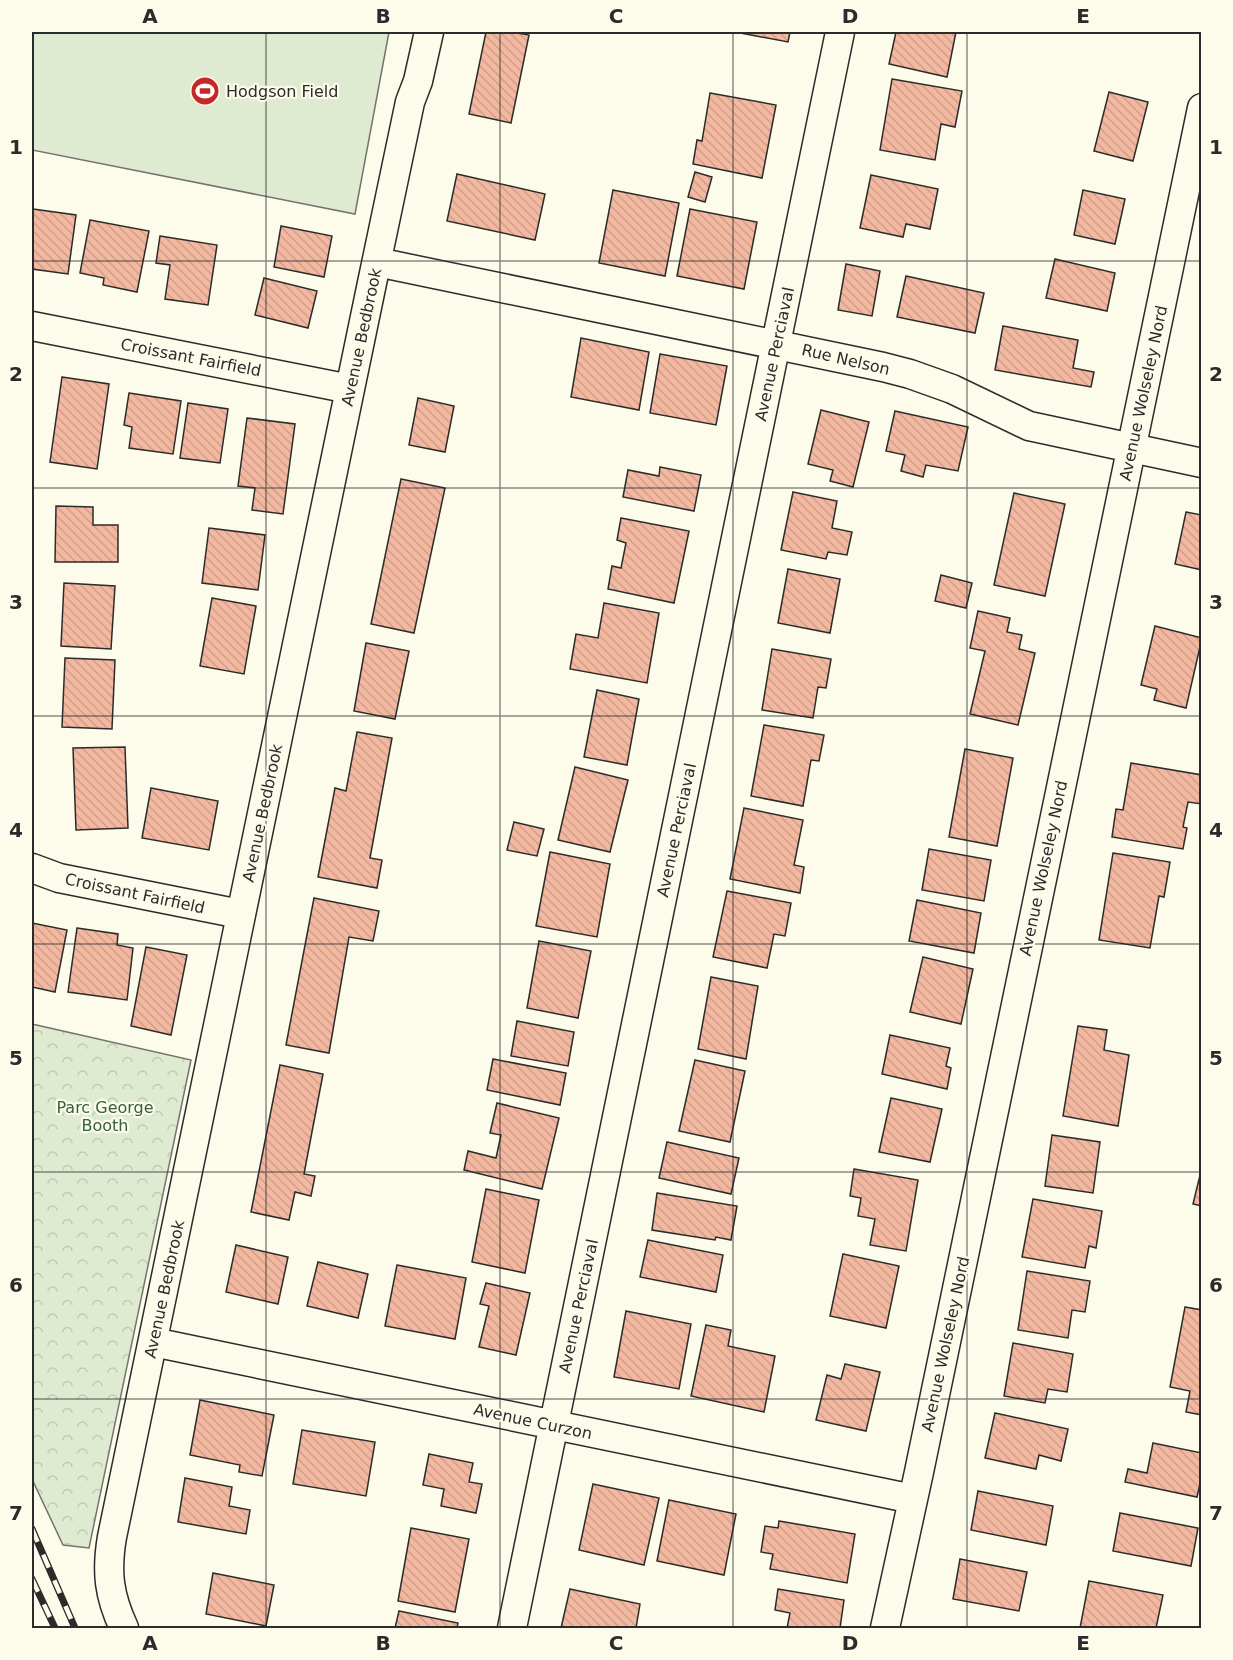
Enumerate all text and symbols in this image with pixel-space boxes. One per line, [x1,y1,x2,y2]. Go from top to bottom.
text: A [142,4,158,28]
text: B [375,4,391,28]
text: C [609,4,623,28]
text: D [842,4,858,28]
text: E [1076,4,1090,28]
sports icon: Hodgson Field [189,75,221,107]
place label: Hodgson Field [226,82,338,101]
text: 1 [9,135,23,159]
text: 1 [1209,135,1223,159]
street label: Avenue Bedbrook [338,266,386,408]
street label: Avenue Perciaval [751,285,798,423]
street label: Avenue Wolseley Nord [1116,304,1171,483]
street label: Croissant Fairfield [119,335,263,380]
street label: Rue Nelson [800,340,892,379]
text: 2 [9,362,23,386]
text: 2 [1209,362,1223,386]
text: 3 [9,590,23,614]
text: 3 [1209,590,1223,614]
street label: Avenue Bedbrook [239,742,287,884]
street label: Avenue Perciaval [653,761,700,899]
street label: Avenue Wolseley Nord [1016,779,1071,958]
text: 4 [9,818,23,842]
text: 4 [1209,818,1223,842]
street label: Croissant Fairfield [63,869,207,918]
text: 5 [9,1046,23,1070]
text: 5 [1209,1046,1223,1070]
park label: Parc George Booth [56,1098,154,1135]
street label: Avenue Bedbrook [141,1218,189,1360]
street label: Avenue Perciaval [555,1237,602,1375]
street label: Avenue Wolseley Nord [918,1255,973,1434]
text: 6 [9,1273,23,1297]
text: 6 [1209,1273,1223,1297]
street label: Avenue Curzon [472,1400,594,1443]
text: 7 [9,1501,23,1525]
text: 7 [1209,1501,1223,1525]
text: A [142,1631,158,1655]
text: B [375,1631,391,1655]
text: C [609,1631,623,1655]
text: D [842,1631,858,1655]
text: E [1076,1631,1090,1655]

